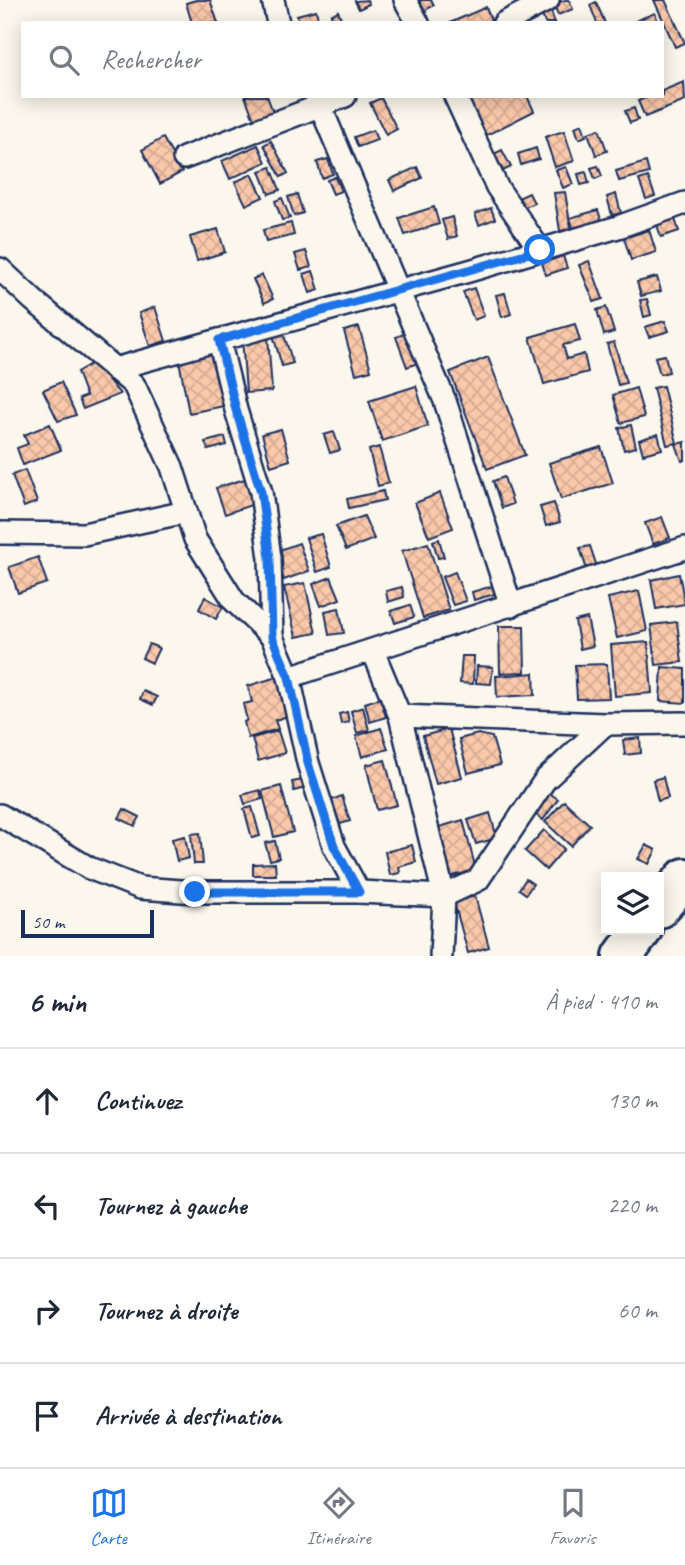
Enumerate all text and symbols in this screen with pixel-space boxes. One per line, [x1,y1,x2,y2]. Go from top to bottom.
search box [21,21,664,98]
icon: search [45,41,83,79]
text: Rechercher [101,43,201,76]
route start [524,234,555,265]
map controls [601,872,664,935]
button: layers [601,872,664,935]
route end [179,876,210,907]
scale bar [21,907,154,939]
text: 50 m [32,910,64,934]
text: 6 min [28,983,86,1021]
text: À pied · 410 m [545,987,657,1016]
icon: ahead [28,1082,66,1120]
text: Continuez [95,1084,181,1117]
text: 130 m [608,1086,657,1115]
icon: left [28,1187,66,1225]
text: Tournez à gauche [95,1189,246,1222]
text: 220 m [608,1191,657,1220]
icon: right [28,1292,66,1330]
text: Tournez à droite [95,1294,237,1327]
text: 60 m [618,1296,657,1325]
icon: arrive [28,1397,66,1435]
text: Arrivée à destination [95,1399,281,1432]
tab: Carte [90,1484,128,1550]
tab: Itinéraire [307,1484,371,1550]
tab: Favoris [550,1484,595,1550]

